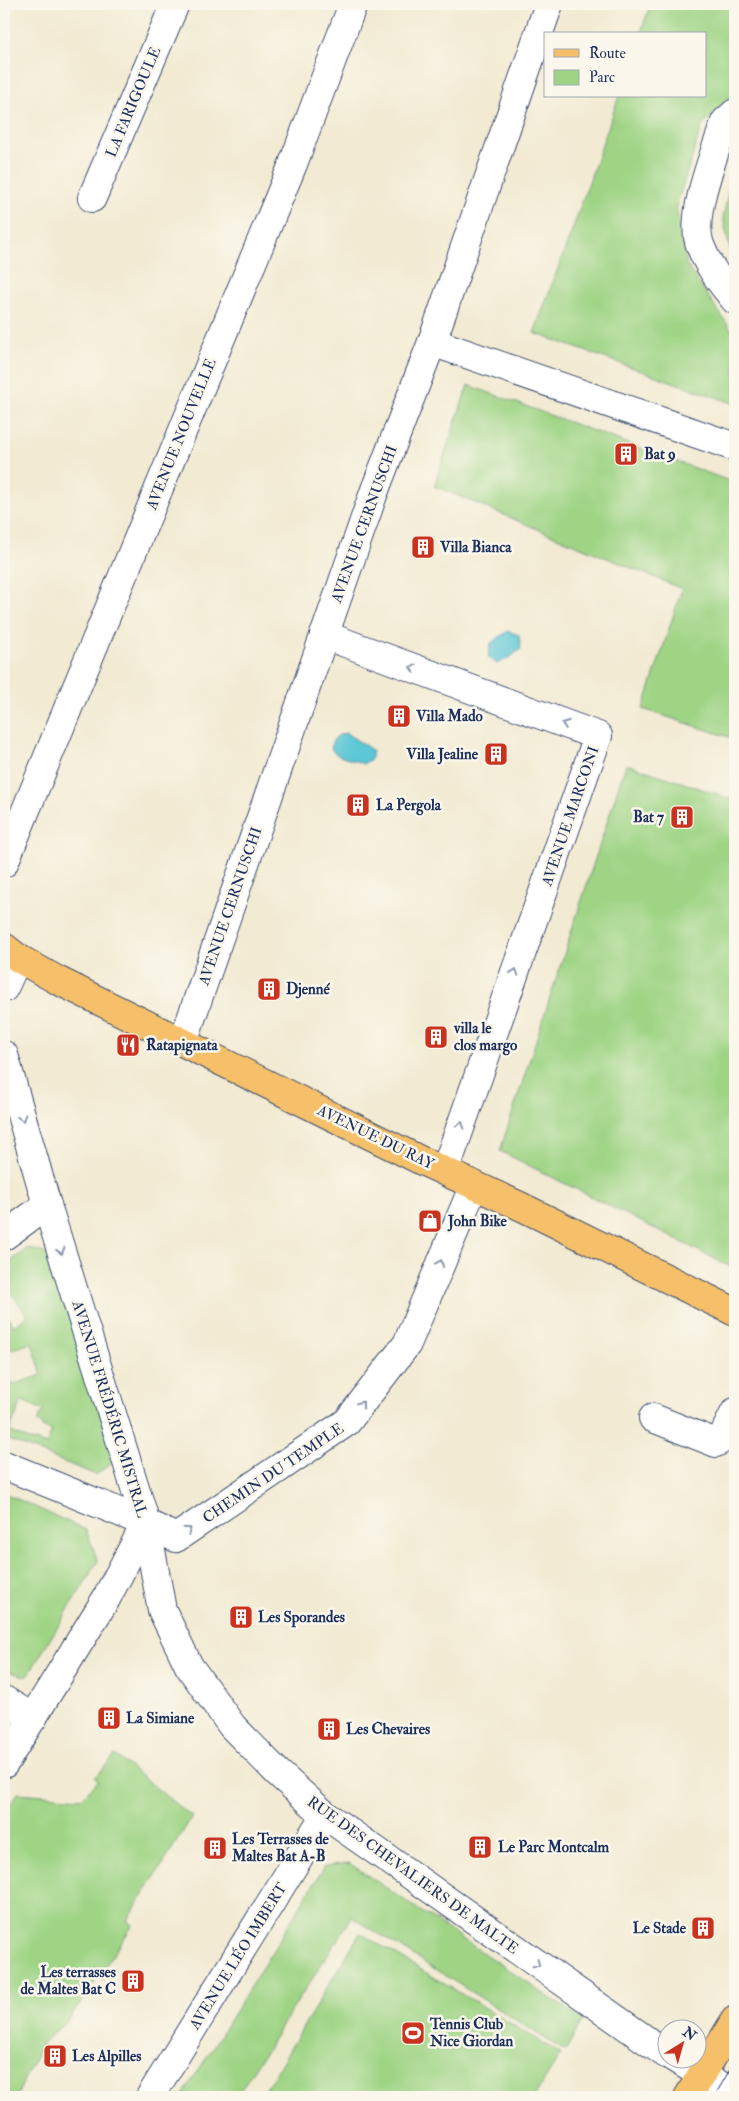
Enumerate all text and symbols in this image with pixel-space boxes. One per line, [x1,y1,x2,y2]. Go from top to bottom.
legend [544,32,706,98]
street label: LA FARIGOULE [102,44,165,160]
text: Route [589,44,626,63]
text: Parc [589,68,615,87]
street label: AVENUE NOUVELLE [142,355,221,514]
building icon: Bat 9 [613,441,639,467]
street label: AVENUE CERNUSCHI [327,443,402,606]
place label: Bat 9 [644,445,676,464]
building icon: Villa Bianca [410,534,436,560]
place label: Villa Bianca [439,538,512,557]
one-way arrow [409,664,418,674]
building icon: Villa Mado [386,703,412,729]
place label: Villa Mado [415,707,484,726]
one-way arrow [562,720,570,730]
building icon: Villa Jealine [483,741,509,767]
street label: AVENUE MARCONI [537,744,603,890]
place label: Villa Jealine [405,745,479,765]
building icon: La Pergola [345,792,371,818]
place label: La Pergola [376,796,442,816]
building icon: Bat 7 [669,804,695,830]
place label: Bat 7 [633,808,664,827]
street label: AVENUE CERNUSCHI [194,825,267,989]
one-way arrow [509,968,519,977]
building icon: Djenné [256,976,282,1002]
place label: Djenné [286,980,330,999]
place label: villa le clos margo [453,1019,518,1056]
building icon: villa le clos margo [423,1024,449,1050]
restaurant icon: Ratapignata [115,1032,141,1058]
place label: Ratapignata [146,1036,219,1056]
street label: AVENUE DU RAY [313,1100,438,1174]
one-way arrow [17,1114,27,1122]
one-way arrow [455,1122,465,1130]
shop icon: John Bike [417,1208,443,1234]
place label: John Bike [447,1212,507,1232]
one-way arrow [56,1246,66,1255]
one-way arrow [434,1259,444,1268]
street label: AVENUE FRÉDÉRIC MISTRAL [67,1297,154,1520]
one-way arrow [355,1400,364,1410]
street label: CHEMIN DU TEMPLE [199,1419,348,1528]
one-way arrow [183,1527,192,1536]
building icon: Les Sporandes [228,1604,254,1630]
place label: Les Sporandes [258,1608,345,1628]
building icon: La Simiane [96,1705,122,1731]
place label: La Simiane [126,1709,195,1728]
building icon: Les Chevaires [316,1716,342,1742]
place label: Les Chevaires [346,1720,430,1739]
street label: RUE DES CHEVALIERS DE MALTE [303,1792,522,1959]
place label: Les Terrasses de Maltes Bat A-B [231,1830,330,1866]
building icon: Le Parc Montcalm [467,1834,493,1860]
building icon: Les Terrasses de Maltes Bat A-B [202,1835,228,1861]
place label: Le Parc Montcalm [498,1838,610,1857]
street label: AVENUE LÉO IMBERT [183,1878,291,2034]
building icon: Le Stade [690,1915,716,1941]
place label: Le Stade [633,1919,687,1938]
one-way arrow [531,1958,541,1967]
place label: Les terrasses de Maltes Bat C [20,1963,116,1999]
building icon: Les terrasses de Maltes Bat C [120,1968,146,1994]
place label: Tennis Club Nice Giordan [429,2015,514,2051]
north arrow [656,2018,706,2068]
sports icon: Tennis Club Nice Giordan [400,2020,426,2046]
text: N [679,2023,700,2045]
building icon: Les Alpilles [42,2043,68,2069]
place label: Les Alpilles [72,2047,141,2067]

